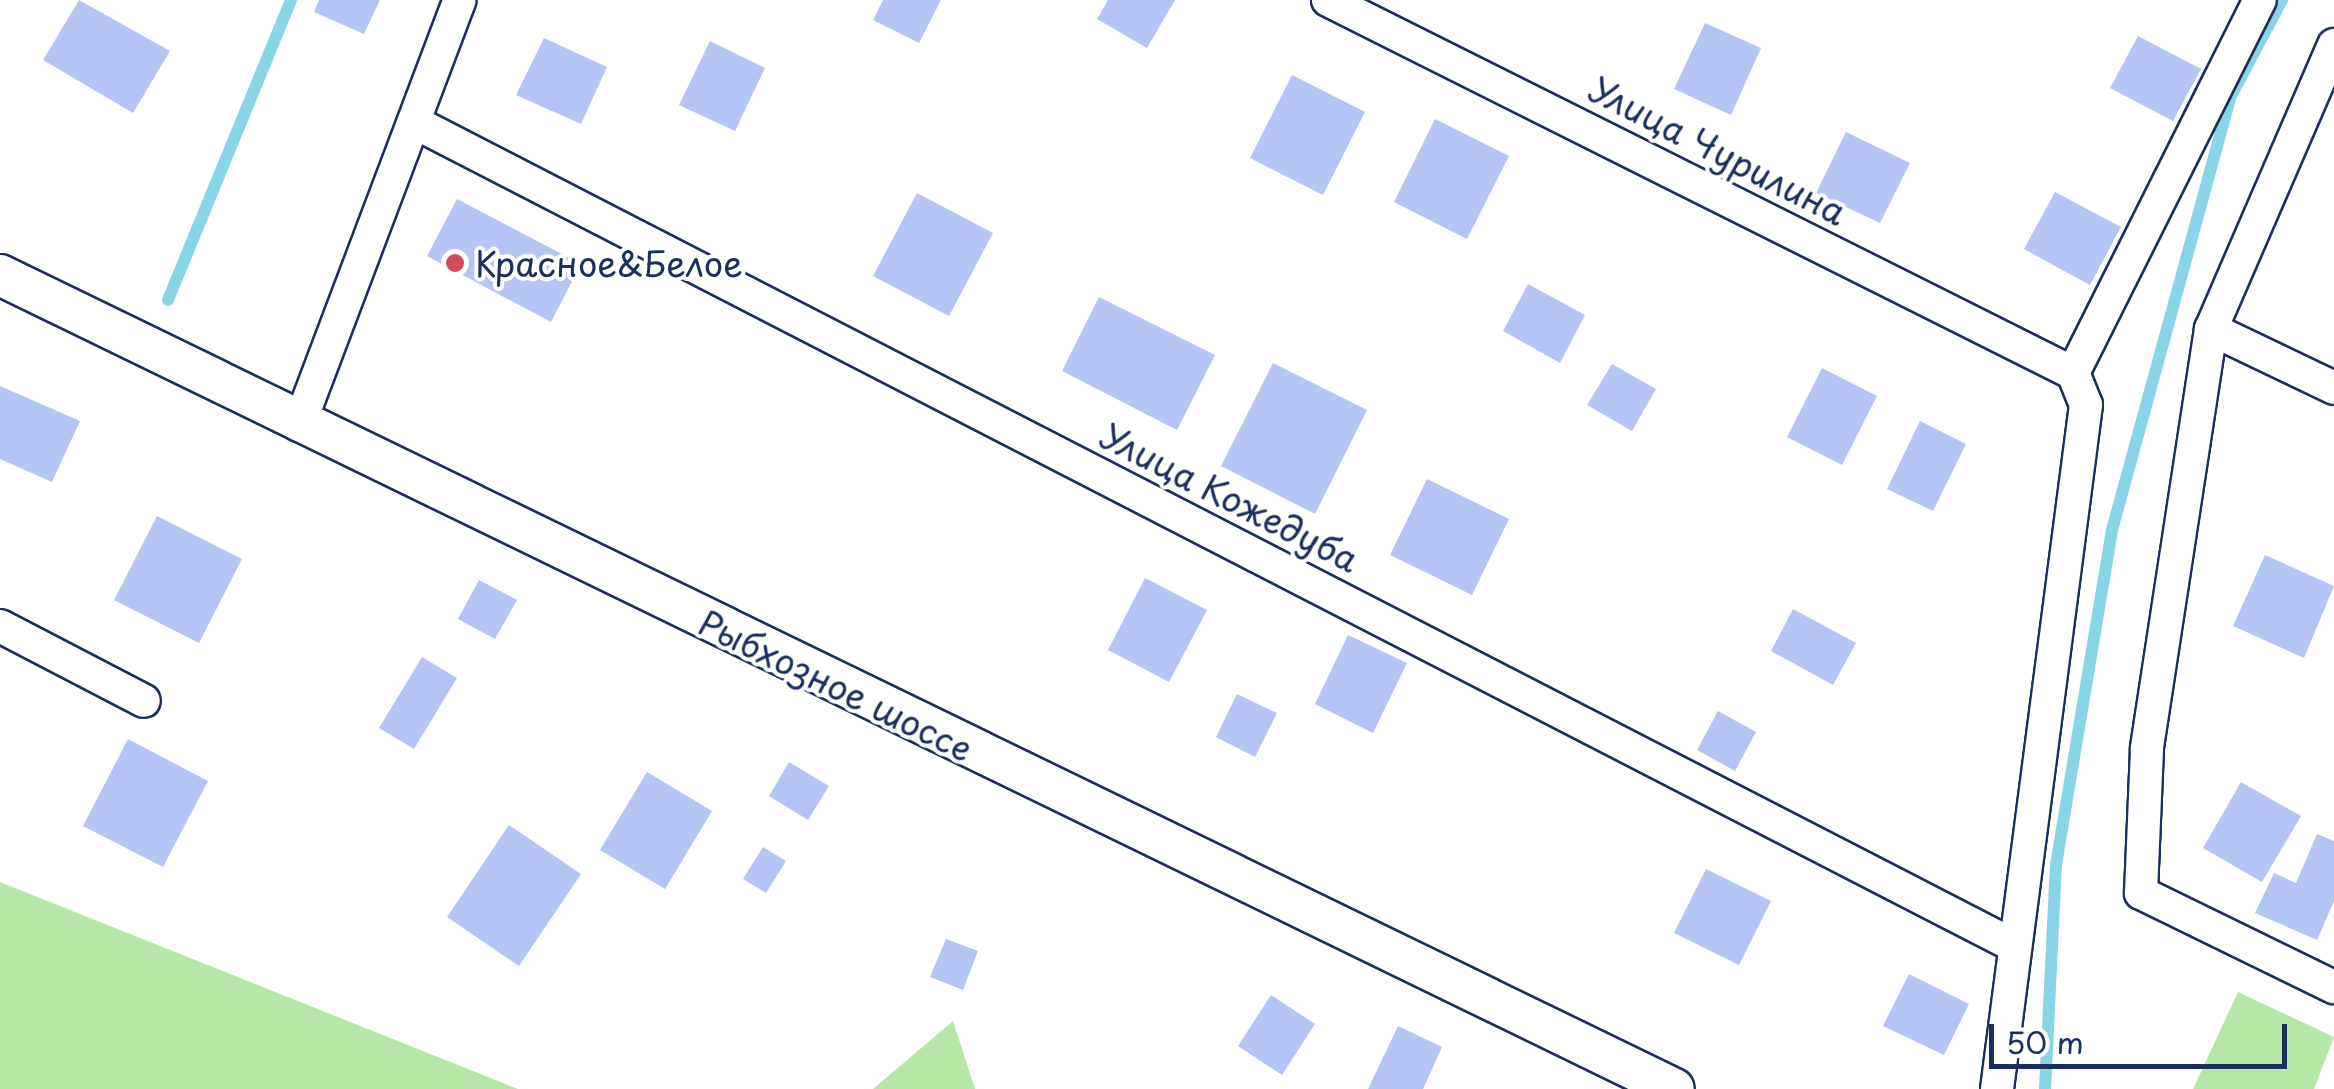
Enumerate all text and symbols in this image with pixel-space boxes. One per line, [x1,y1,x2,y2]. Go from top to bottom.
street label: Улица Чурилина [1582,67,1854,233]
place label: Красное&Белое [475,242,743,284]
marker: Красное&Белое [444,252,466,274]
street label: Улица Кожедуба [1093,413,1367,581]
street label: Рыбхозное шоссе [692,600,980,770]
scale bar [1994,1004,2292,1066]
text: 50 m [2006,1019,2084,1064]

